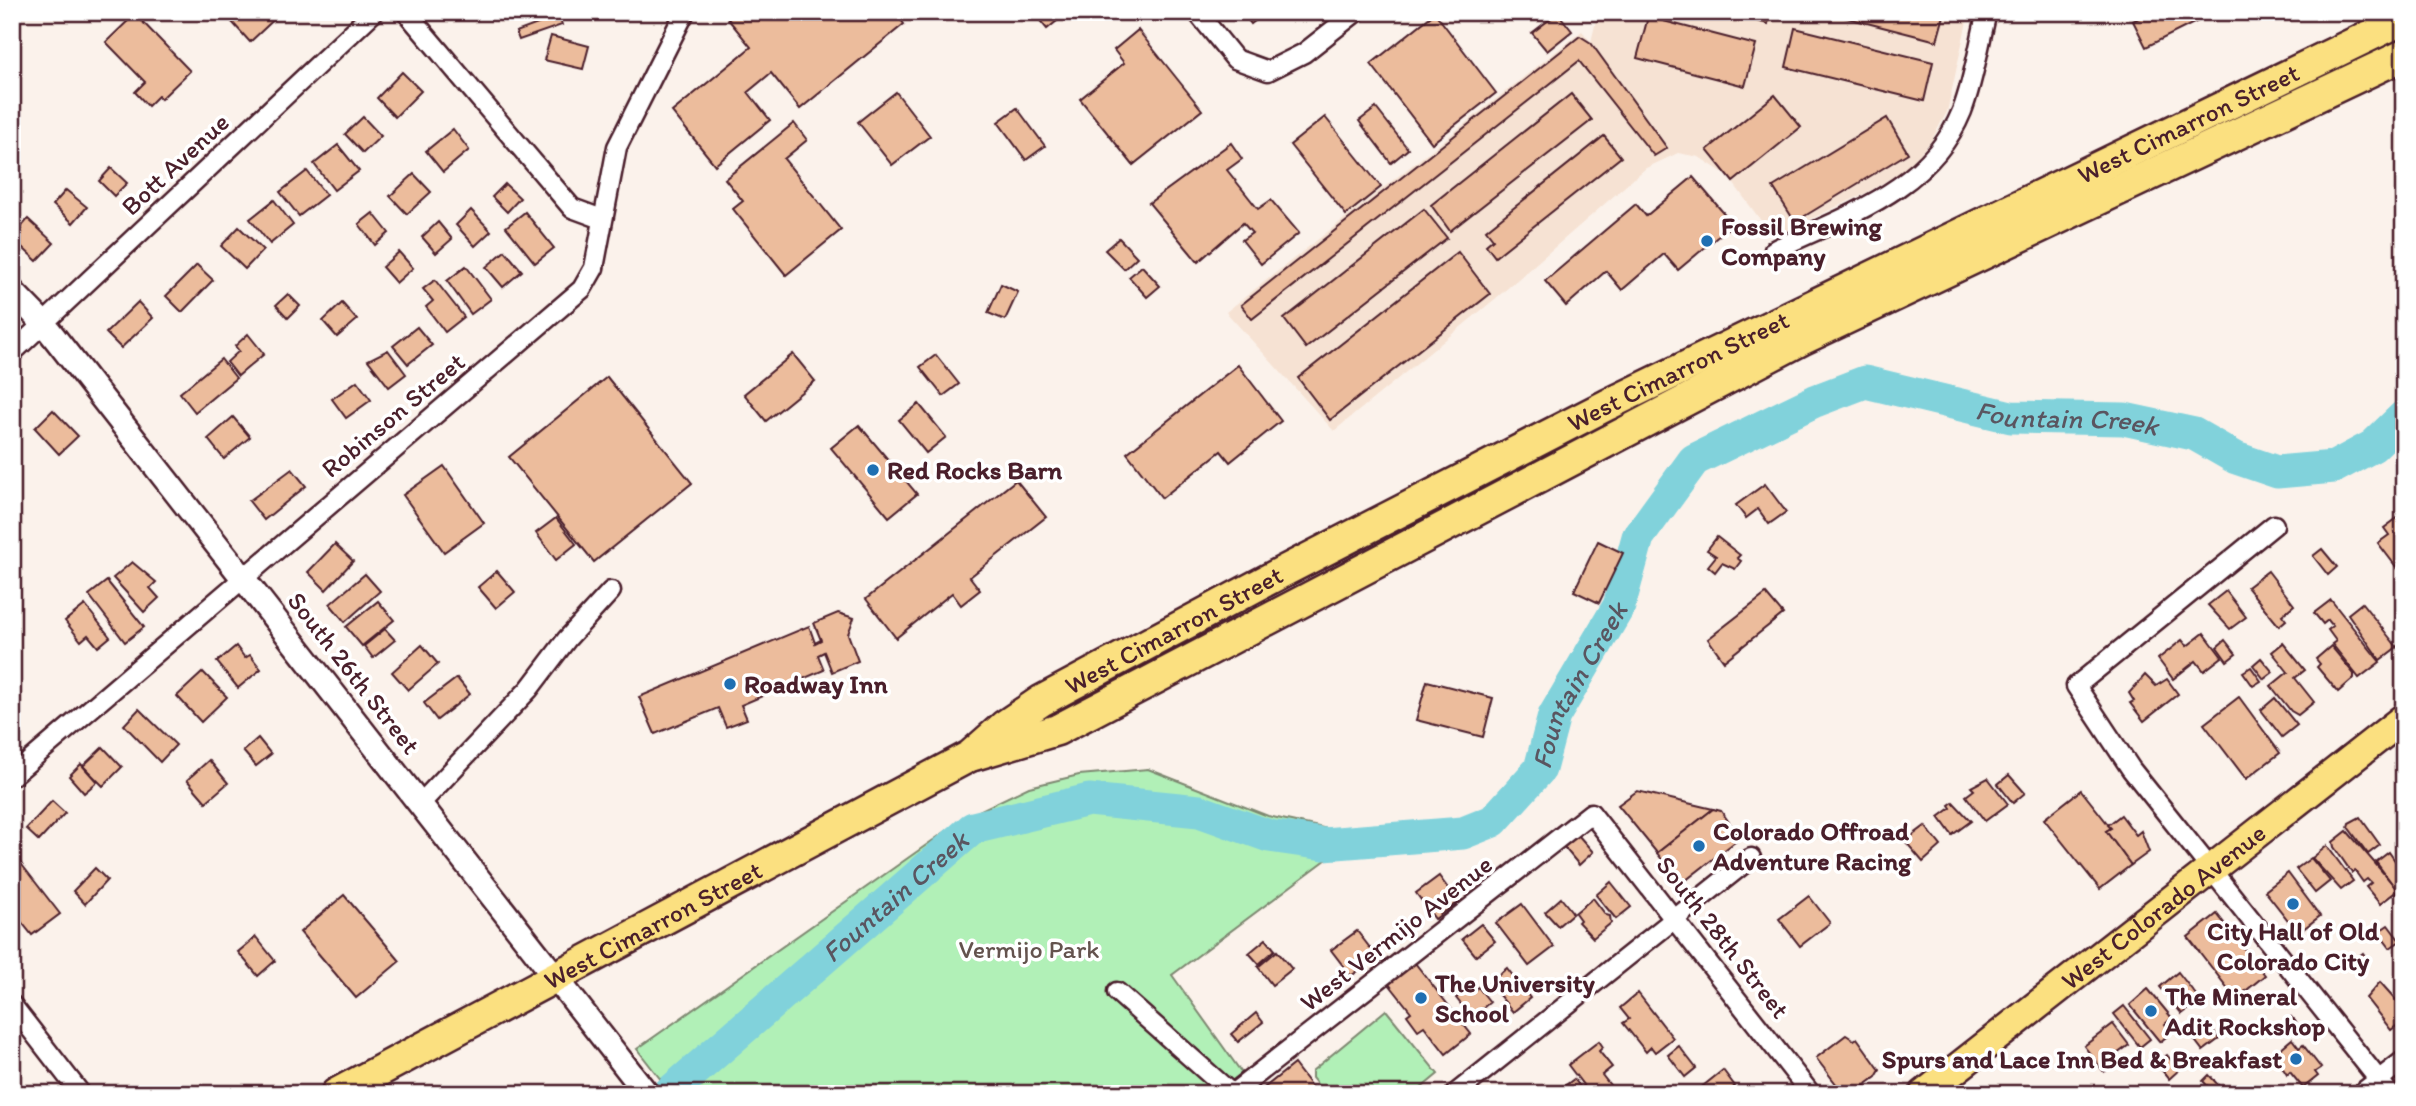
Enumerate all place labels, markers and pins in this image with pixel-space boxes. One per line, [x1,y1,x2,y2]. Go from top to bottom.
place label: Fossil Brewing Company [1721,210,1883,272]
marker: Fossil Brewing Company [1699,233,1715,249]
place label: Red Rocks Barn [887,454,1062,486]
marker: Red Rocks Barn [865,462,881,478]
place label: Roadway Inn [744,668,888,700]
marker: Roadway Inn [722,676,738,692]
place label: Colorado Offroad Adventure Racing [1712,815,1912,877]
marker: Colorado Offroad Adventure Racing [1691,838,1707,854]
marker: City Hall of Old Colorado City [2285,896,2301,912]
place label: City Hall of Old Colorado City [2207,915,2380,977]
place label: The University School [1434,967,1595,1029]
place label: The Mineral Adit Rockshop [2164,980,2325,1042]
marker: The University School [1413,990,1429,1006]
marker: The Mineral Adit Rockshop [2143,1003,2159,1019]
place label: Spurs and Lace Inn Bed & Breakfast [1882,1043,2282,1075]
marker: Spurs and Lace Inn Bed & Breakfast [2288,1051,2304,1067]

